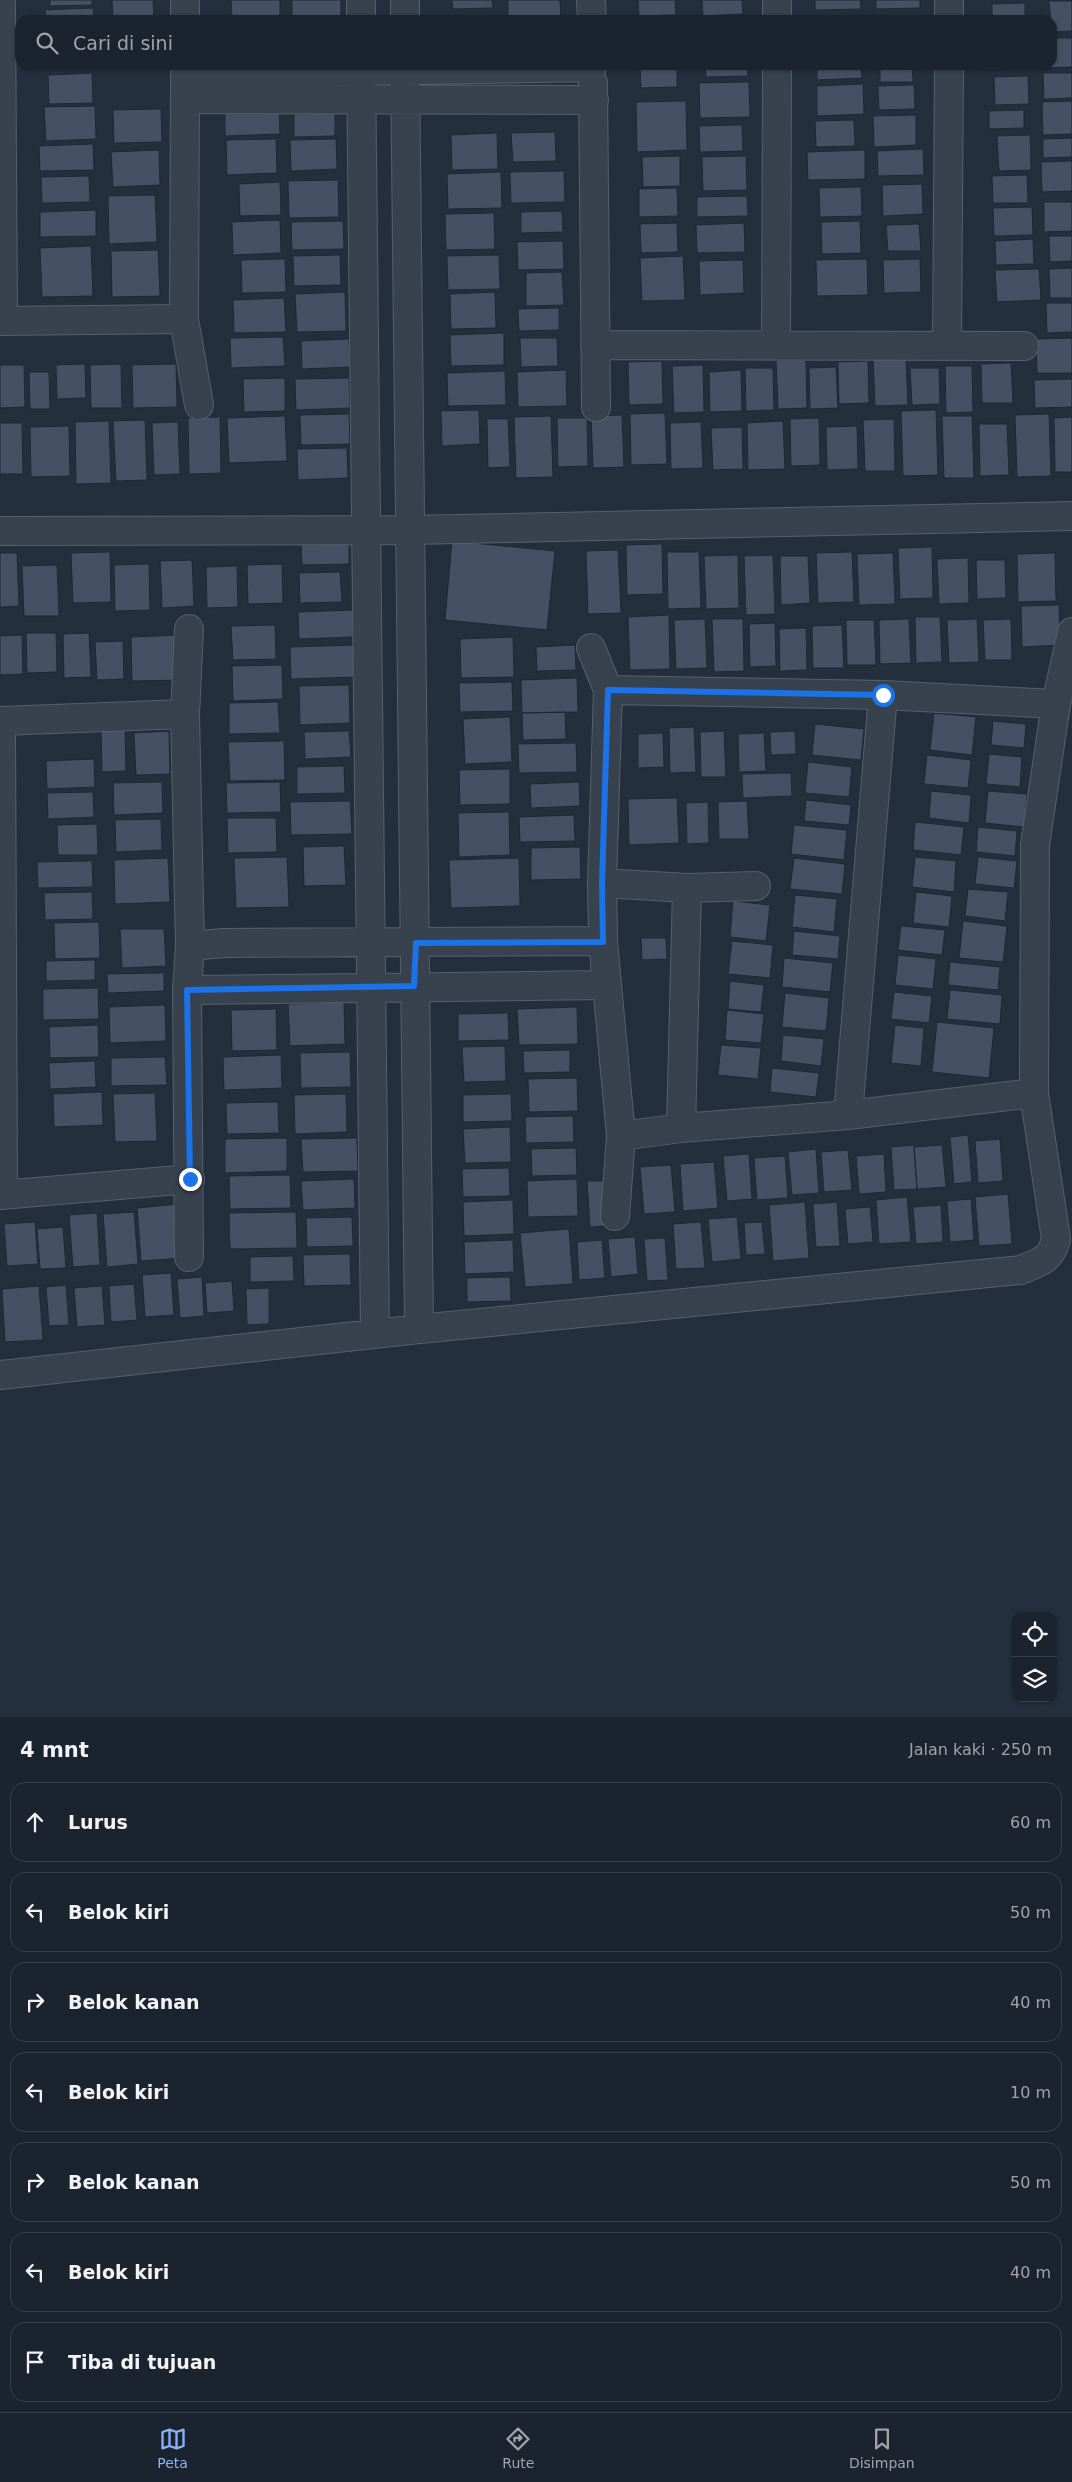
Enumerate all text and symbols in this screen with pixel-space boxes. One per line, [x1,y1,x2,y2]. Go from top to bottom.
search box [15,15,1057,70]
icon: search [33,29,61,57]
text: Cari di sini [73,32,173,54]
route start [872,684,895,707]
route end [179,1168,202,1191]
map controls [1012,1612,1057,1702]
button: locate [1012,1612,1057,1657]
button: layers [1012,1657,1057,1702]
text: 4 mnt [20,1738,89,1762]
text: Jalan kaki · 250 m [909,1740,1052,1759]
icon: ahead [21,1808,49,1836]
text: Lurus [68,1811,128,1833]
text: 60 m [1010,1813,1051,1832]
icon: left [21,1898,49,1926]
text: Belok kiri [68,1901,169,1923]
text: 50 m [1010,1903,1051,1922]
icon: right [21,1988,49,2016]
text: Belok kanan [68,1991,200,2013]
text: 40 m [1010,1993,1051,2012]
icon: left [21,2078,49,2106]
text: Belok kiri [68,2081,169,2103]
text: 10 m [1010,2083,1051,2102]
icon: right [21,2168,49,2196]
text: Belok kanan [68,2171,200,2193]
text: 50 m [1010,2173,1051,2192]
icon: left [21,2258,49,2286]
text: Belok kiri [68,2261,169,2283]
text: 40 m [1010,2263,1051,2282]
icon: arrive [21,2348,49,2376]
text: Tiba di tujuan [68,2351,216,2373]
tab: Peta [157,2425,188,2471]
tab: Rute [502,2425,534,2471]
tab: Disimpan [849,2425,915,2471]

